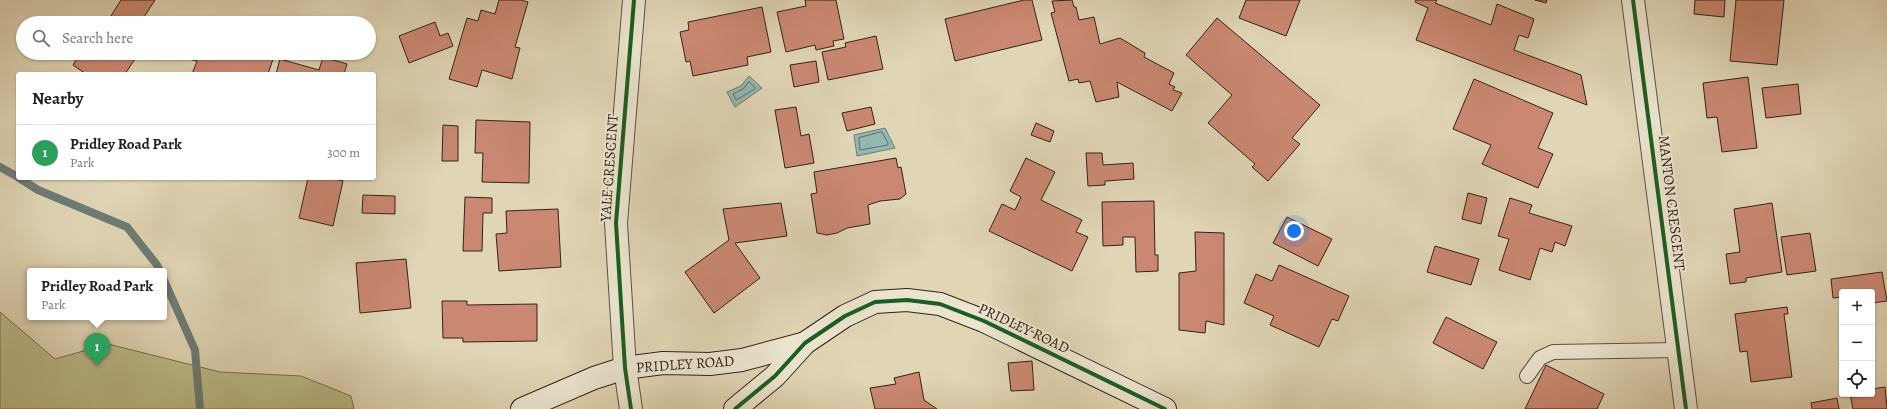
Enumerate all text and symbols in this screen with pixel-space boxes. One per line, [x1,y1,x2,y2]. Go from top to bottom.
search box [16,16,376,60]
icon: search [30,27,52,49]
text: Search here [62,28,133,48]
text: Nearby [32,87,83,110]
street label: YALE CRESCENT [595,113,623,223]
text: Pridley Road Park [70,134,182,154]
street label: MANTON CRESCENT [1654,134,1690,273]
text: 1 [43,144,47,161]
text: 300 m [327,144,360,161]
text: Park [70,154,94,171]
your location [1284,221,1304,241]
popup [27,268,167,320]
text: Pridley Road Park [41,276,153,296]
map controls [1839,289,1875,397]
button: + [1839,289,1875,325]
text: Park [41,296,65,313]
street label: PRIDLEY ROAD [975,298,1073,358]
button: − [1839,325,1875,361]
pin: 1 [84,333,110,366]
street label: PRIDLEY ROAD [635,351,735,377]
button: locate [1839,361,1875,397]

